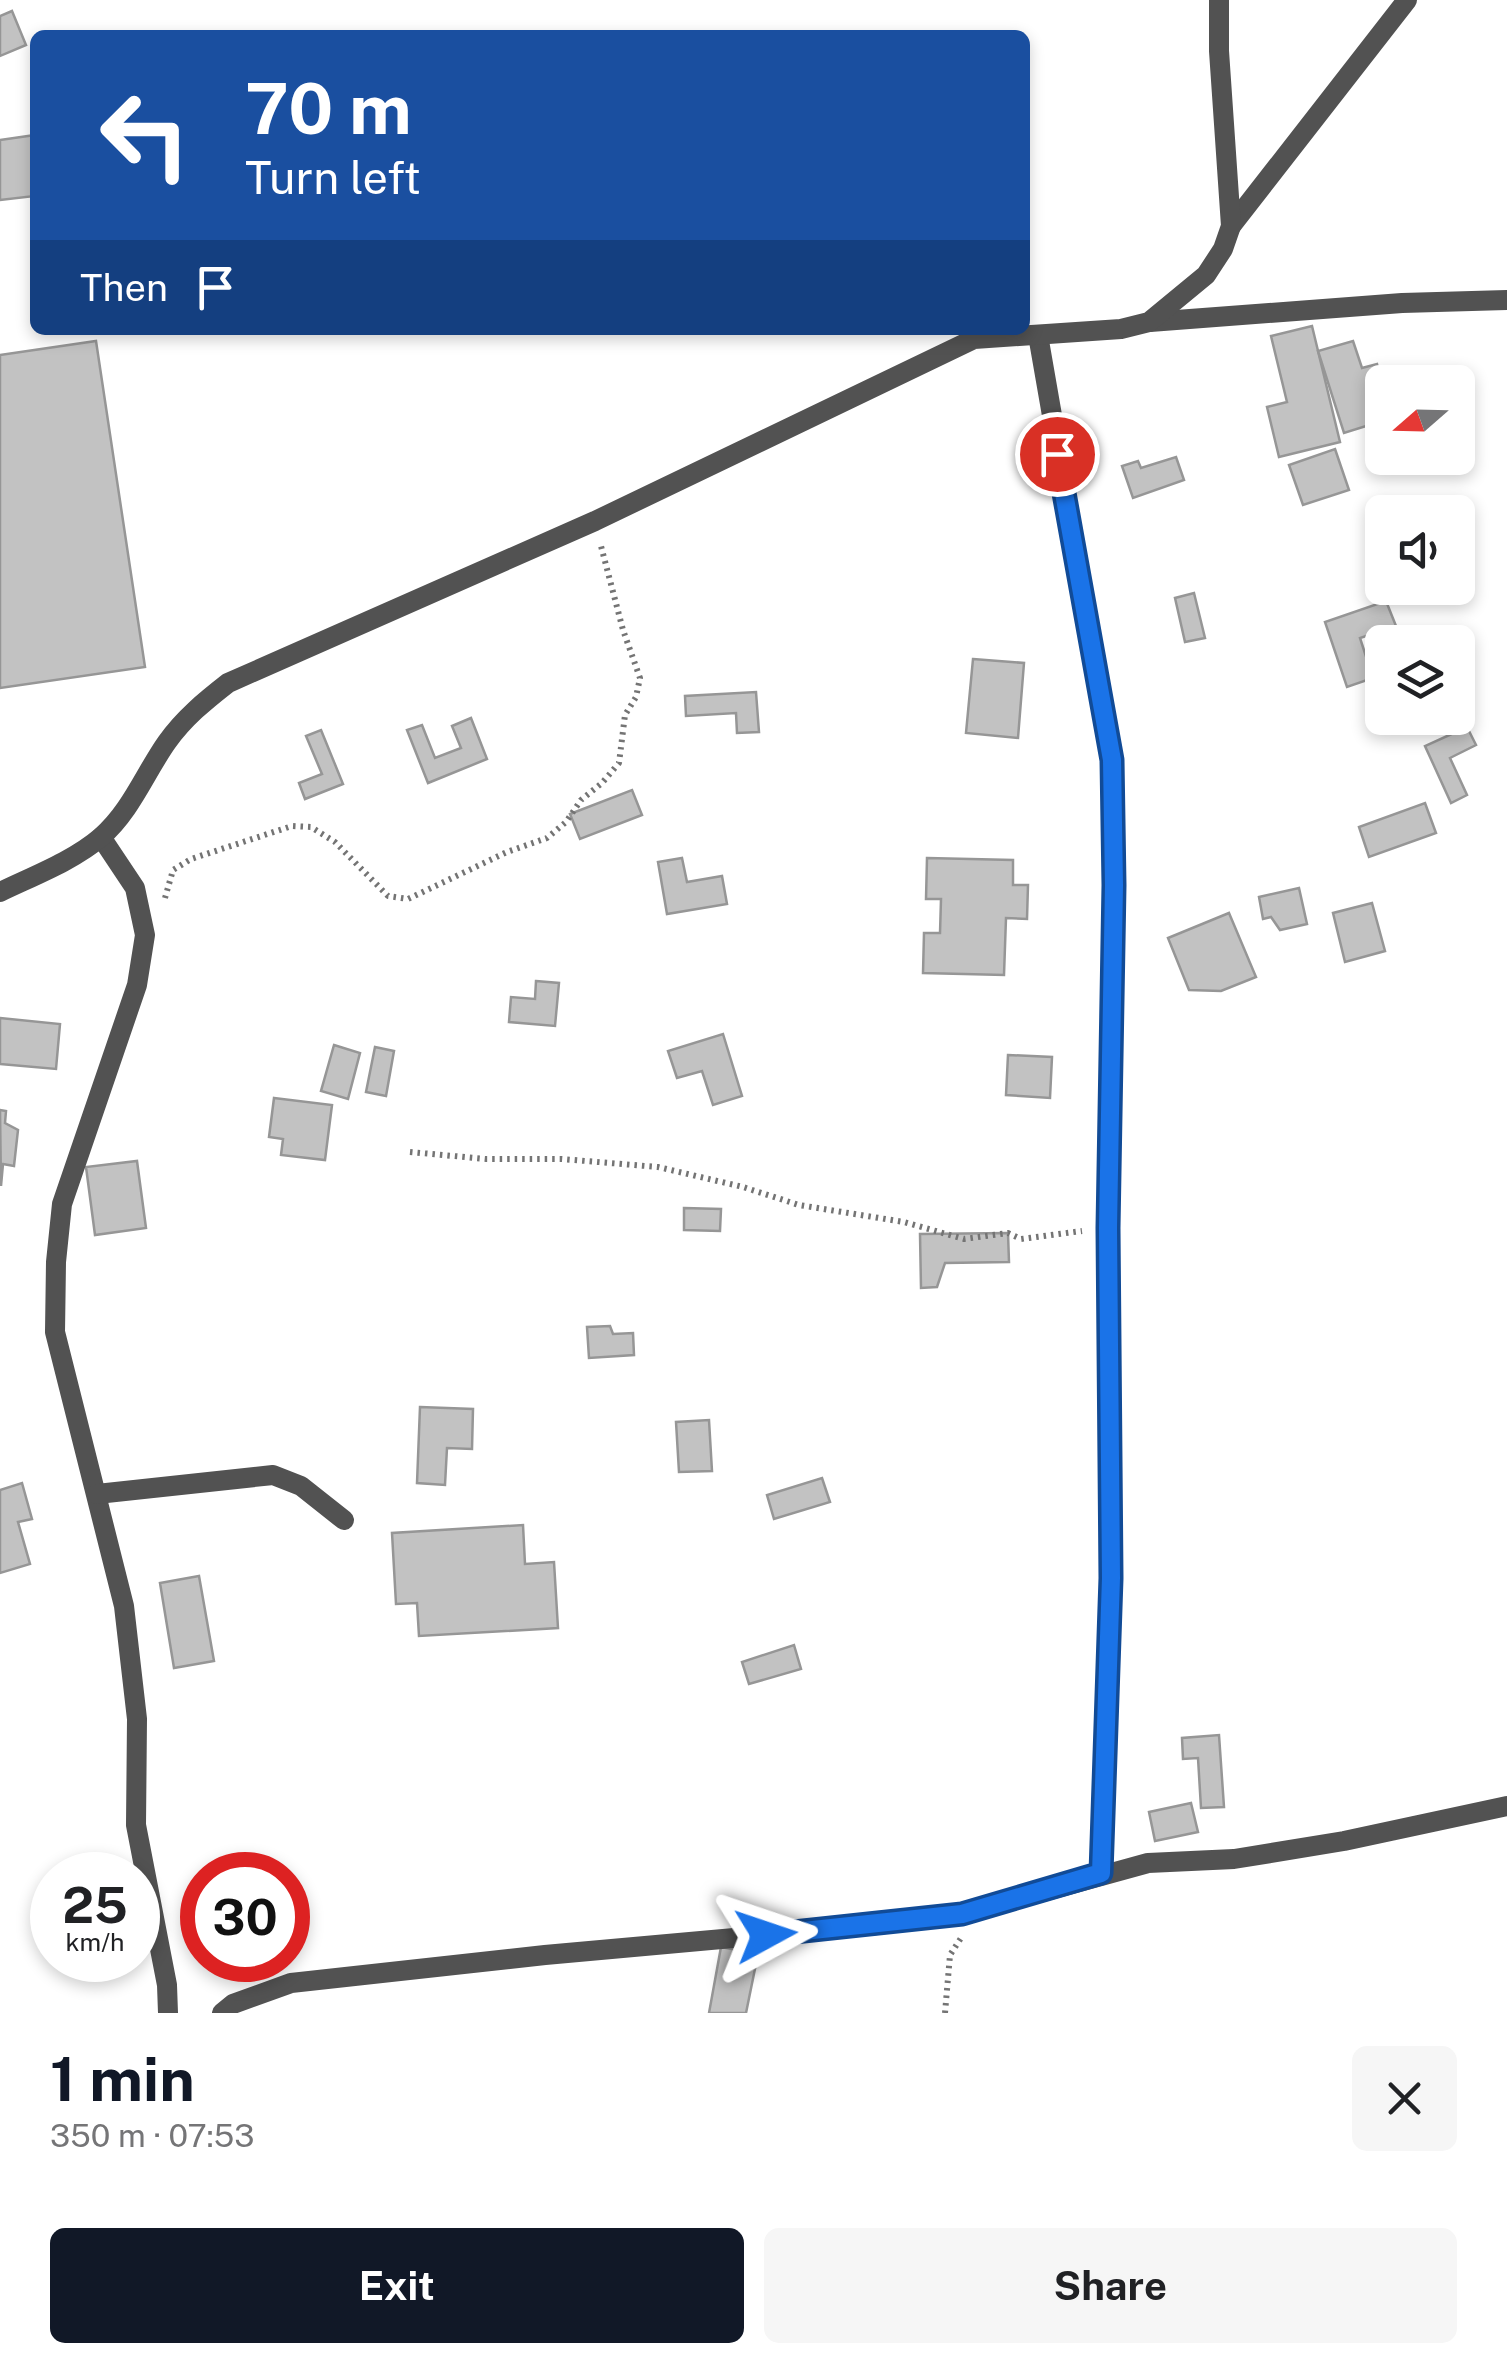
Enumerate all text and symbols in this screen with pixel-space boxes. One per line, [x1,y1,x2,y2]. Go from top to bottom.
text: 70 m [245,67,412,150]
icon: left [80,70,210,200]
text: Turn left [245,151,421,204]
icon: arrive [188,260,243,315]
text: Then [80,265,168,310]
north arrow [1365,365,1475,475]
map controls [1365,365,1475,735]
pin [1015,412,1100,497]
icon: arrive [1030,427,1085,482]
button: sound [1365,495,1475,605]
button: layers [1365,625,1475,735]
speed limit sign: 30 [180,1852,310,1982]
text: 25 [62,1875,128,1934]
position arrow [714,1883,818,1987]
text: km/h [66,1927,124,1957]
text: 1 min [50,2044,195,2115]
button: close [1352,2046,1457,2151]
text: 350 m · 07:53 [50,2117,254,2154]
button: Exit [50,2228,744,2343]
button: Share [764,2228,1457,2343]

